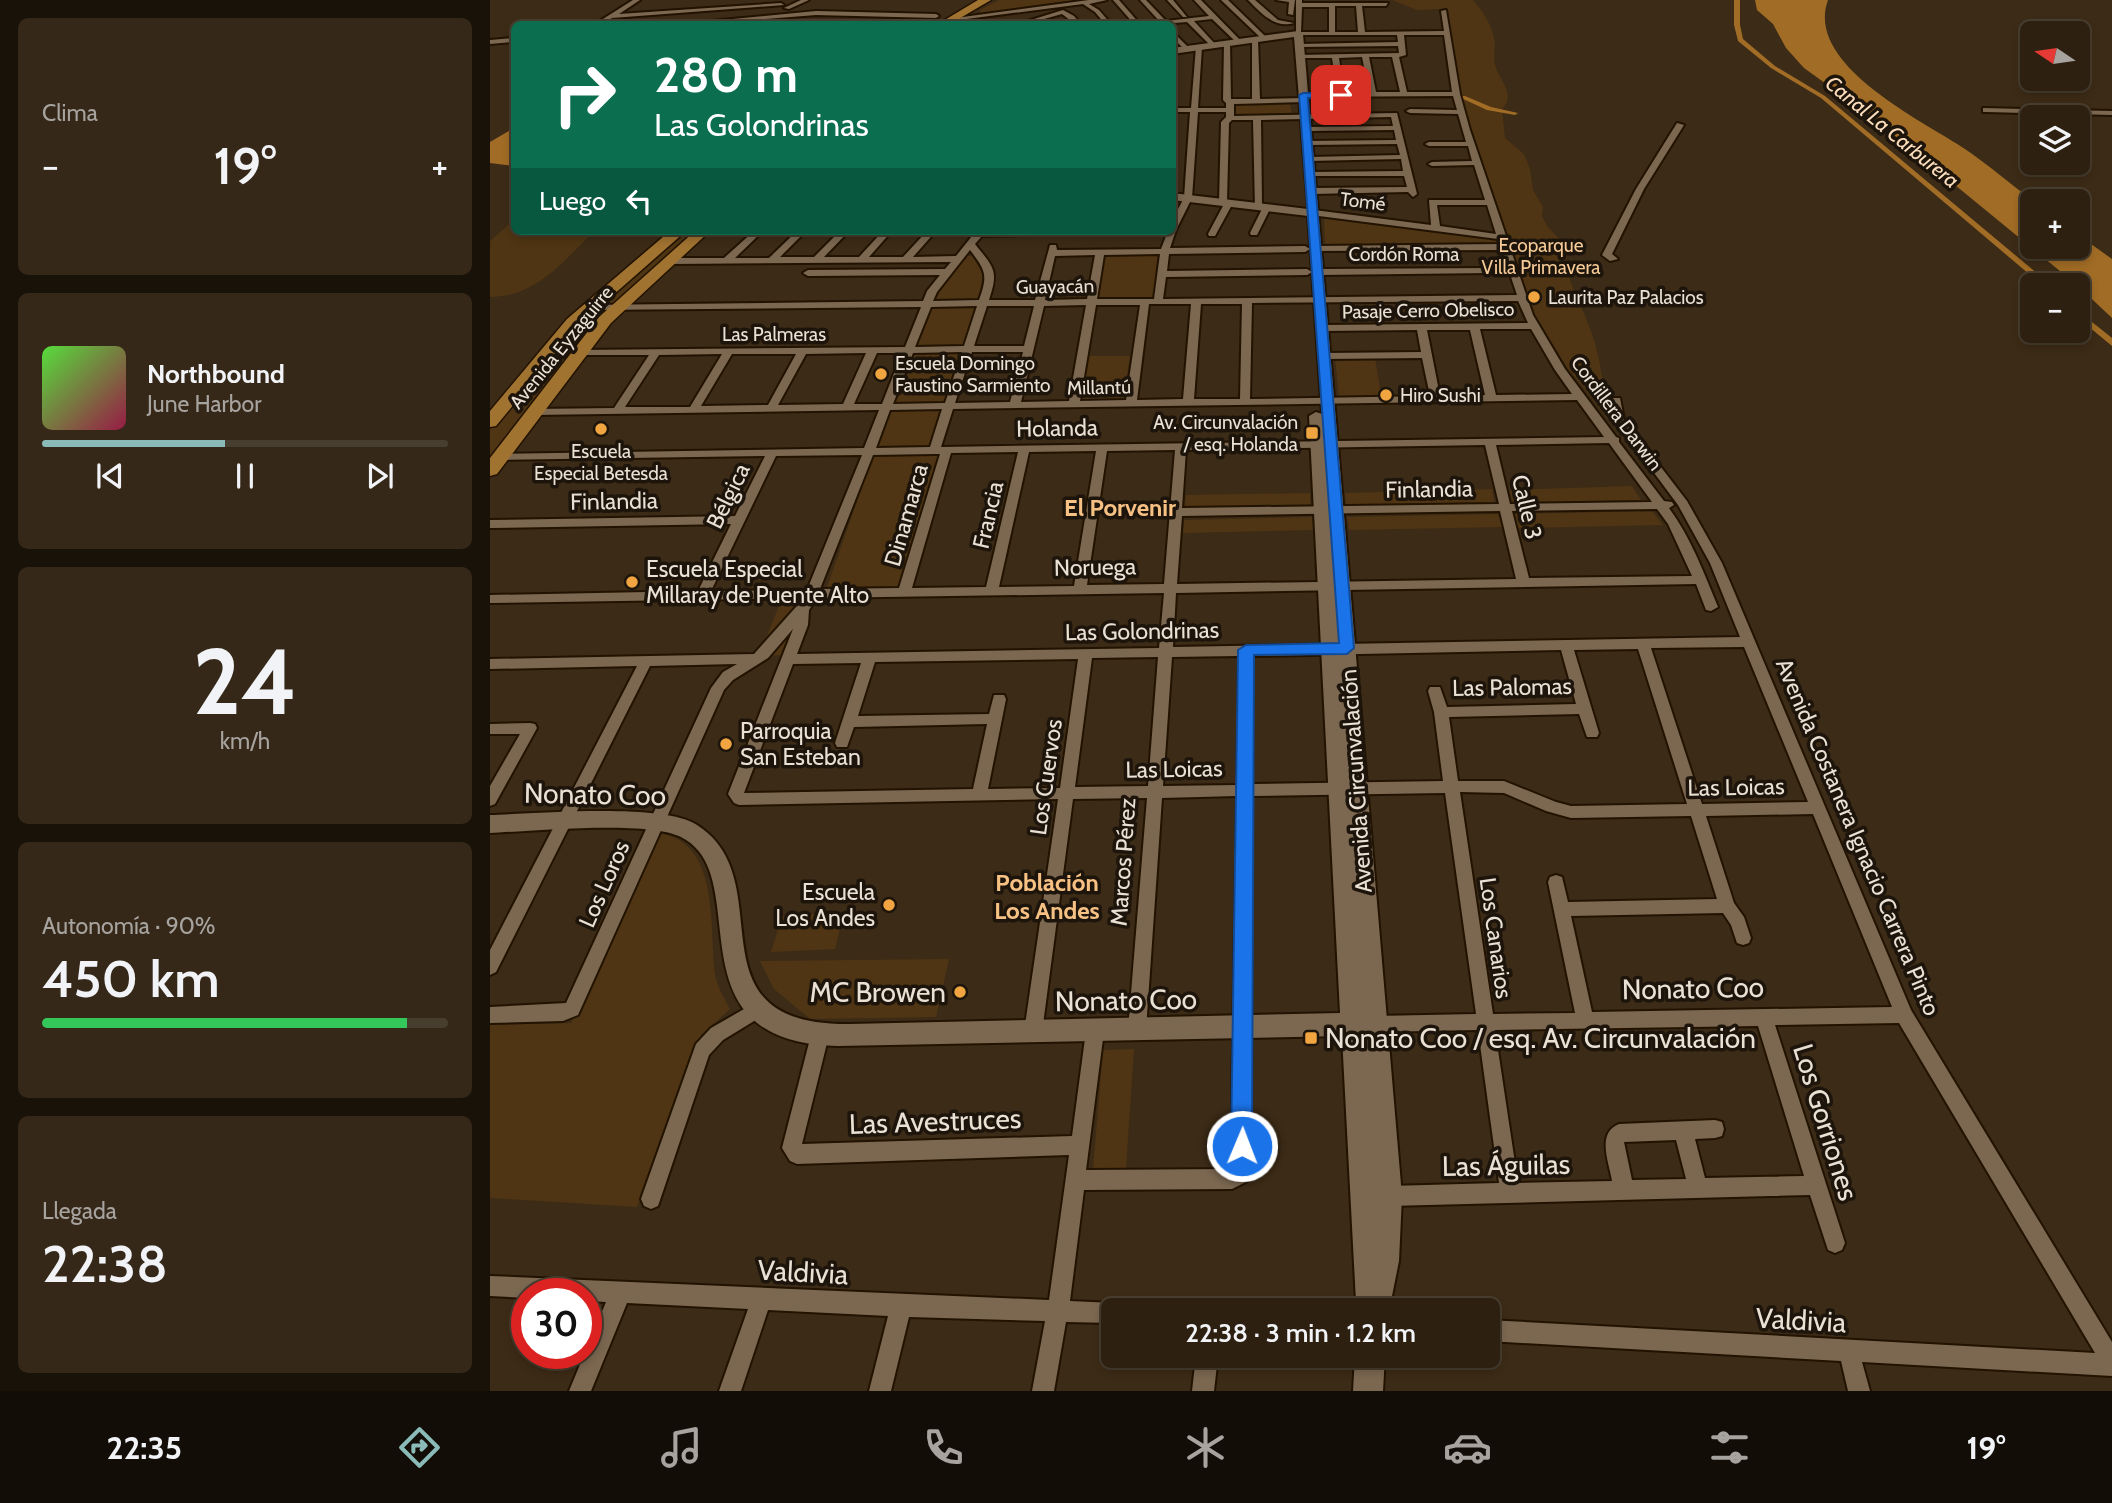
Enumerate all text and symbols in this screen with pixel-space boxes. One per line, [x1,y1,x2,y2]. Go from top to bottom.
north arrow [2020,21,2090,91]
map controls [2020,21,2090,343]
text: 280 m [654,45,798,104]
icon: right [539,49,630,140]
pin [1311,65,1371,125]
water label: Canal La Carburera [1821,70,1964,193]
icon: arrive [1322,76,1360,114]
text: Clima [42,99,98,127]
text: Las Golondrinas [654,105,869,144]
button: layers [2020,105,2090,175]
text: 19° [214,134,276,197]
text: − [42,142,59,189]
text: + [431,142,448,189]
icon: left [620,182,658,220]
text: Luego [539,185,606,217]
street label: Tomé [1339,187,1387,216]
button: + [2020,189,2090,259]
park label: Ecoparque Villa Primavera [1482,234,1600,279]
street label: Cordón Roma [1349,243,1459,266]
button: − [2020,273,2090,343]
street label: Guayacán [1016,274,1094,299]
street label: Avenida Eyzaguirre [505,281,618,413]
place label: Laurita Paz Palacios [1548,286,1704,309]
marker: Laurita Paz Palacios [1526,289,1542,305]
street label: Pasaje Cerro Obelisco [1342,297,1514,324]
street label: Las Palmeras [722,323,826,346]
place label: Escuela Domingo Faustino Sarmiento [895,352,1050,397]
street label: Cordillera Darwin [1566,352,1667,475]
text: Northbound [147,358,285,390]
marker: Escuela Domingo Faustino Sarmiento [873,366,889,382]
street label: Millantú [1067,375,1131,400]
place label: Hiro Sushi [1400,384,1481,407]
marker: Hiro Sushi [1378,387,1394,403]
text: June Harbor [147,390,261,418]
place label: Av. Circunvalación / esq. Holanda [1153,411,1298,456]
street label: Holanda [1016,413,1098,443]
marker: Escuela Especial Betesda [593,421,609,437]
marker: Av. Circunvalación / esq. Holanda [1304,425,1320,441]
place label: Escuela Especial Betesda [534,440,668,485]
icon: previous [91,457,129,495]
icon: pause [226,457,264,495]
icon: next [361,457,399,495]
street label: Bélgica [700,459,756,533]
street label: Dinamarca [878,461,934,569]
street label: Calle 3 [1506,472,1548,542]
street label: Finlandia [1385,474,1473,504]
street label: Francia [967,479,1009,551]
street label: Finlandia [570,486,658,516]
district label: El Porvenir [1064,493,1176,522]
street label: Noruega [1054,552,1136,582]
place label: Escuela Especial Millaray de Puente Alto [646,555,869,609]
marker: Escuela Especial Millaray de Puente Alto [624,574,640,590]
street label: Las Golondrinas [1065,616,1219,646]
text: 24 [193,626,297,737]
street label: Avenida Costanera Ignacio Carrera Pinto [1770,654,1946,1020]
street label: Avenida Circunvalación [1334,668,1378,894]
street label: Las Palomas [1452,672,1572,702]
place label: Parroquia San Esteban [740,717,861,771]
street label: Los Cuervos [1024,717,1068,837]
text: km/h [220,727,270,755]
marker: Parroquia San Esteban [718,736,734,752]
street label: Las Loicas [1125,754,1223,784]
street label: Las Loicas [1687,772,1785,802]
street label: Nonato Coo [524,776,666,812]
street label: Marcos Pérez [1105,797,1141,927]
street label: Los Loros [573,836,635,932]
district label: Población Los Andes [994,868,1100,925]
street label: Los Canarios [1474,876,1518,1000]
place label: Escuela Los Andes [775,878,875,932]
marker: Escuela Los Andes [881,897,897,913]
text: Autonomía · 90% [42,912,215,940]
text: 450 km [42,947,220,1010]
street label: Nonato Coo [1622,970,1764,1006]
place label: MC Browen [809,975,946,1009]
street label: Nonato Coo [1055,982,1197,1018]
marker: MC Browen [952,984,968,1000]
place label: Nonato Coo / esq. Av. Circunvalación [1325,1021,1756,1055]
marker: Nonato Coo / esq. Av. Circunvalación [1303,1030,1319,1046]
street label: Los Gorriones [1786,1040,1866,1204]
street label: Las Avestruces [848,1101,1022,1141]
position arrow [1205,1109,1279,1183]
street label: Las Águilas [1441,1147,1571,1183]
text: Llegada [42,1197,117,1225]
text: 22:38 [42,1232,168,1295]
street label: Valdivia [757,1253,850,1291]
speed limit sign: 30 [511,1278,602,1369]
street label: Valdivia [1755,1301,1848,1339]
text: 22:38 · 3 min · 1.2 km [1185,1317,1416,1349]
icon: directions [395,1423,444,1472]
icon: music [657,1423,706,1472]
icon: phone [919,1423,968,1472]
icon: climate [1181,1423,1230,1472]
icon: car [1443,1423,1492,1472]
icon: filters [1705,1423,1754,1472]
text: 22:35 [106,1428,182,1467]
text: 19° [1966,1428,2005,1467]

